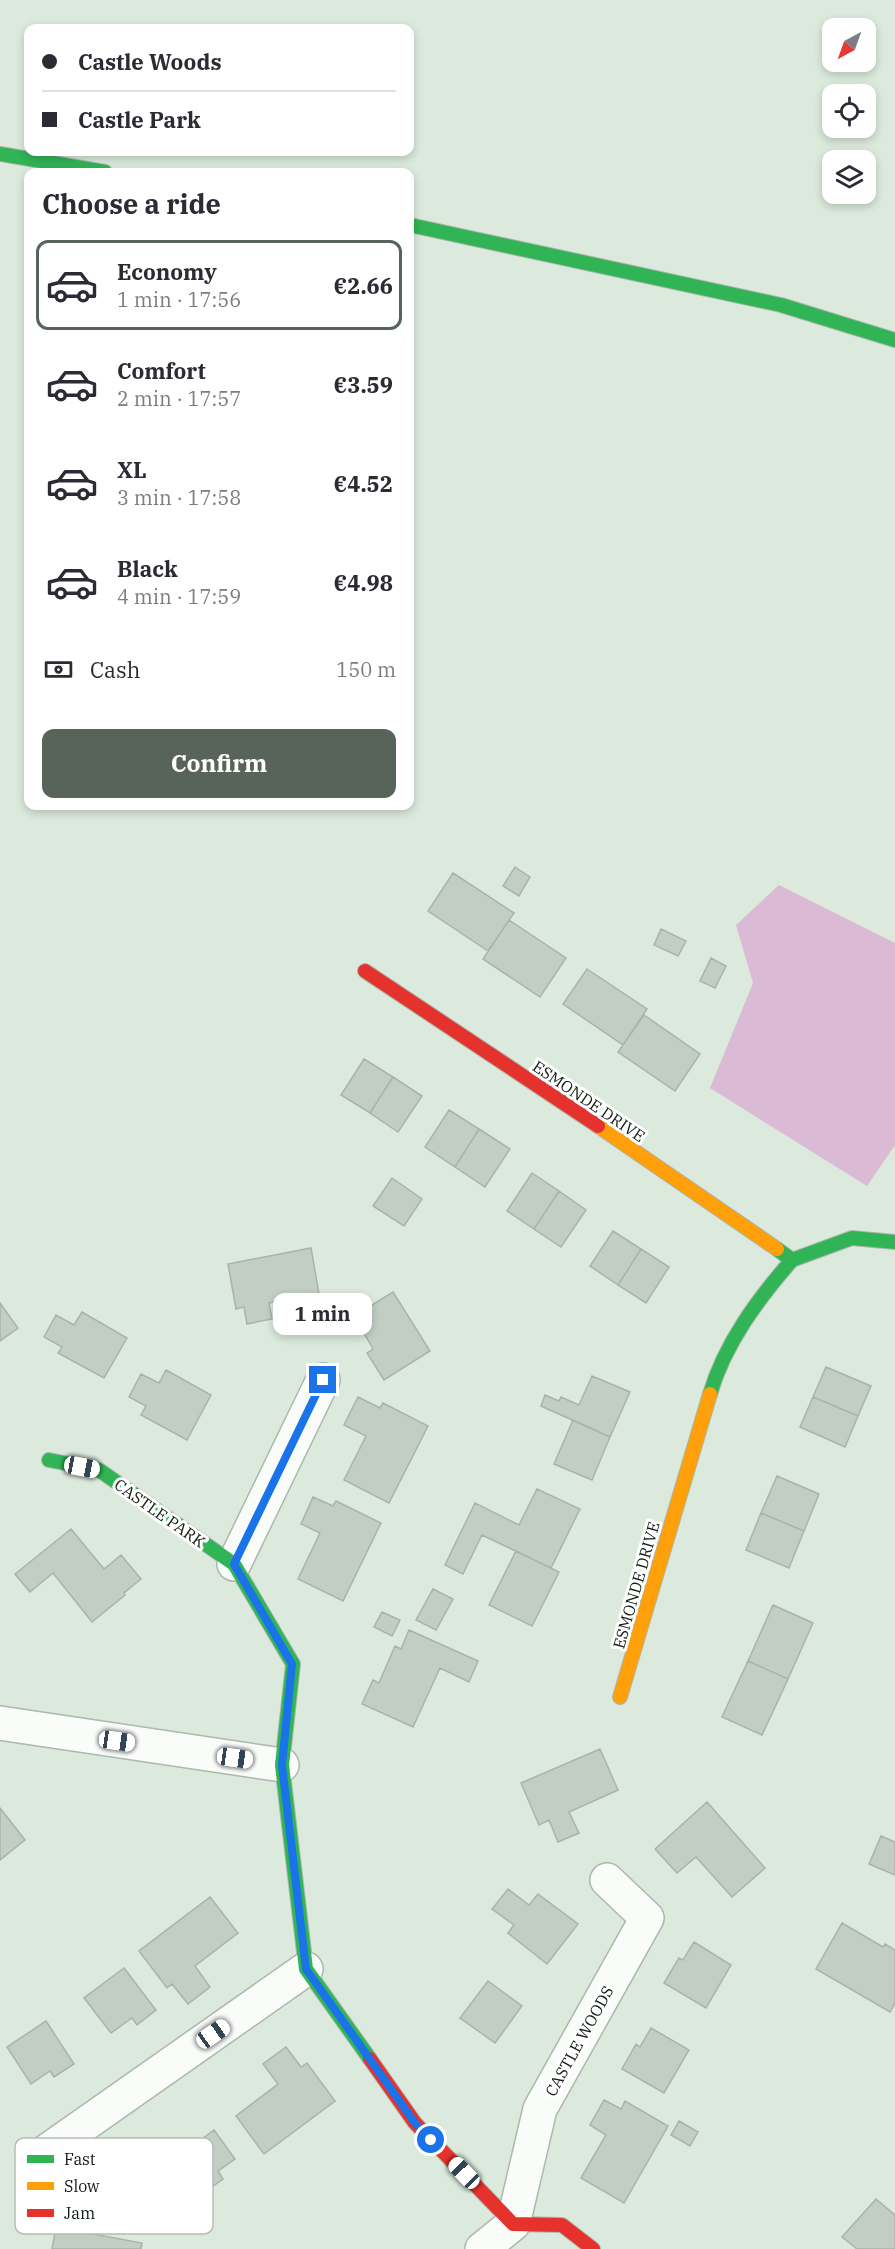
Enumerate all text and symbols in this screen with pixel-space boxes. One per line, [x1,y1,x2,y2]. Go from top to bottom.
north arrow [822,18,876,72]
map controls [822,18,876,204]
text: Castle Woods [78,47,222,76]
button: locate [822,84,876,138]
text: Castle Park [78,105,201,134]
button: layers [822,150,876,204]
text: Choose a ride [42,186,221,221]
text: Economy [117,257,217,286]
icon: car [45,258,99,312]
text: €2.66 [334,271,393,300]
text: 1 min · 17:56 [117,286,241,313]
text: Comfort [117,356,206,385]
icon: car [45,357,99,411]
text: €3.59 [334,370,393,399]
text: 2 min · 17:57 [117,385,241,412]
text: XL [117,455,147,484]
icon: car [45,456,99,510]
text: €4.52 [334,469,393,498]
text: 3 min · 17:58 [117,484,241,511]
text: Black [117,554,178,583]
icon: car [45,555,99,609]
text: €4.98 [334,568,393,597]
text: 4 min · 17:59 [117,583,241,610]
icon: cash [42,653,75,686]
text: Cash [90,655,141,684]
text: 150 m [336,656,396,683]
button: Confirm [42,729,396,798]
street label: ESMONDE DRIVE [529,1056,649,1146]
callout: 1 min [274,1293,372,1335]
text: 1 min [295,1300,351,1327]
route end [309,1366,336,1393]
car [63,1455,101,1479]
street label: CASTLE PARK [111,1474,209,1552]
street label: ESMONDE DRIVE [608,1519,664,1651]
car [98,1730,136,1752]
car [216,1747,254,1769]
street label: CASTLE WOODS [540,1982,618,2100]
car [193,2016,233,2052]
route start [417,2126,444,2153]
legend [15,2138,213,2234]
text: Fast [64,2149,96,2169]
car [445,2154,483,2192]
text: Slow [64,2176,100,2196]
text: Jam [64,2203,95,2223]

